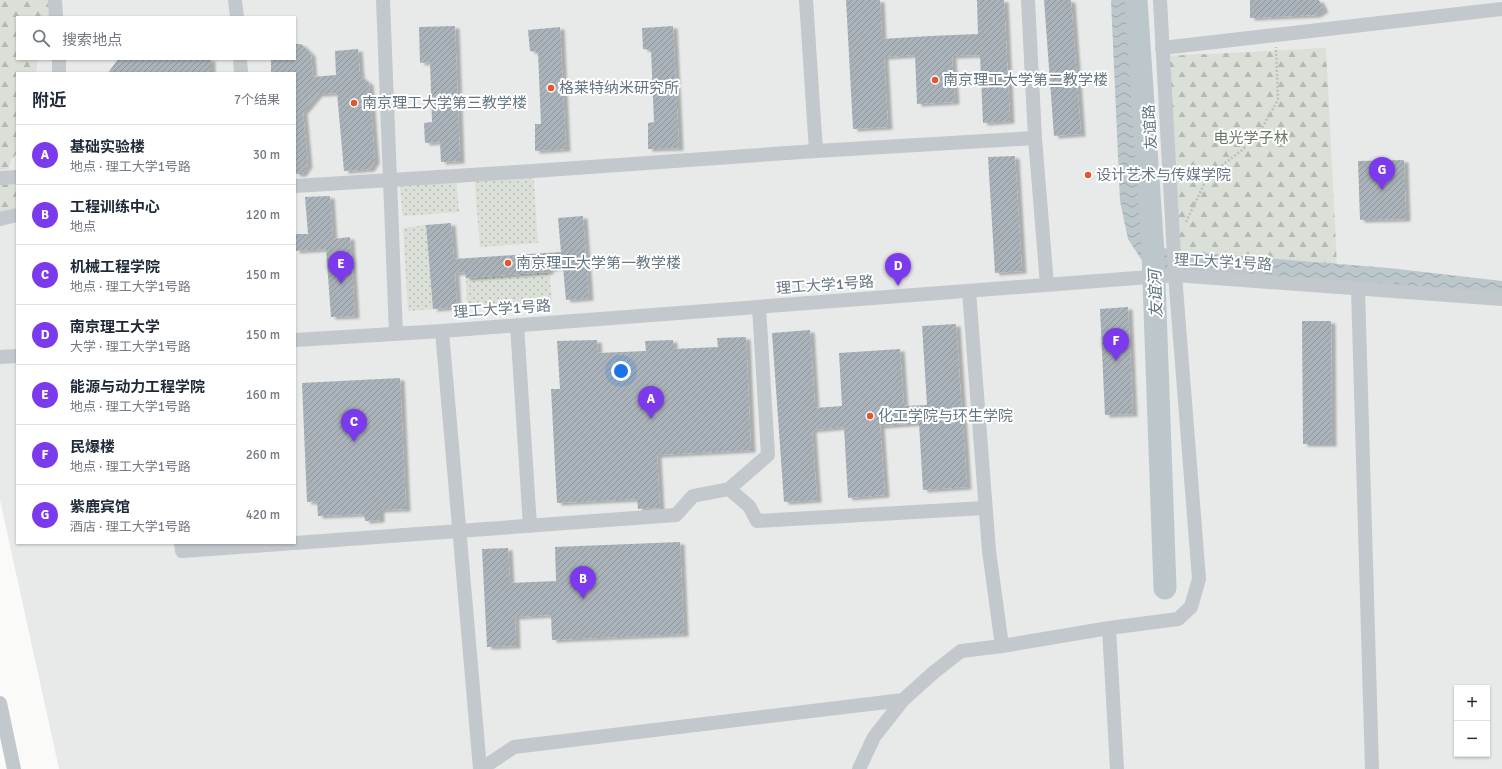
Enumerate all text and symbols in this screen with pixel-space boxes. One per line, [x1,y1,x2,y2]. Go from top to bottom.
search box [16,16,296,60]
icon: search [30,27,52,49]
text: 搜索地点 [62,31,122,49]
place label: 南京理工大学第二教学楼 [943,71,1108,89]
marker: 南京理工大学第二教学楼 [930,75,940,85]
place label: 格莱特纳米研究所 [559,79,679,97]
marker: 格莱特纳米研究所 [546,83,556,93]
text: 附近 [32,90,66,111]
text: 7个结果 [234,92,280,108]
place label: 南京理工大学第三教学楼 [362,94,527,112]
marker: 南京理工大学第三教学楼 [349,98,359,108]
street label: 友谊路 [1140,104,1160,150]
park label: 电光学子林 [1213,129,1289,147]
text: 基础实验楼 [70,138,145,156]
text: A [41,147,49,163]
text: 30 m [253,147,280,163]
pin: G [1369,157,1395,190]
text: 地点 · 理工大学1号路 [70,159,191,175]
place label: 设计艺术与传媒学院 [1096,166,1231,184]
marker: 设计艺术与传媒学院 [1083,170,1093,180]
text: 工程训练中心 [70,198,160,216]
text: B [41,207,49,223]
text: 120 m [246,207,280,223]
text: 地点 [70,219,96,235]
street label: 理工大学1号路 [1174,250,1272,274]
pin: E [328,251,354,284]
pin: D [885,253,911,286]
place label: 南京理工大学第一教学楼 [516,254,681,272]
text: 机械工程学院 [70,258,160,276]
marker: 南京理工大学第一教学楼 [503,258,513,268]
text: C [41,267,49,283]
text: 150 m [246,267,280,283]
water label: 友谊河 [1145,267,1167,318]
street label: 理工大学1号路 [775,273,875,297]
text: 地点 · 理工大学1号路 [70,279,191,295]
street label: 理工大学1号路 [452,297,552,321]
text: 南京理工大学 [70,318,160,336]
text: D [41,327,49,343]
text: 150 m [246,327,280,343]
pin: F [1103,328,1129,361]
text: 大学 · 理工大学1号路 [70,339,191,355]
your location [611,361,631,381]
text: 能源与动力工程学院 [70,378,205,396]
pin: A [638,386,664,419]
text: E [41,387,49,403]
text: 160 m [246,387,280,403]
text: 地点 · 理工大学1号路 [70,399,191,415]
place label: 化工学院与环生学院 [878,407,1013,425]
pin: C [341,409,367,442]
marker: 化工学院与环生学院 [865,411,875,421]
text: 民爆楼 [70,438,115,456]
text: F [42,447,48,463]
text: 260 m [246,447,280,463]
text: 地点 · 理工大学1号路 [70,459,191,475]
text: 紫鹿宾馆 [70,498,130,516]
text: G [41,507,49,523]
text: 420 m [246,507,280,523]
text: 酒店 · 理工大学1号路 [70,519,191,535]
pin: B [570,566,596,599]
map controls [1454,685,1490,757]
button: + [1454,685,1490,721]
button: − [1454,721,1490,757]

